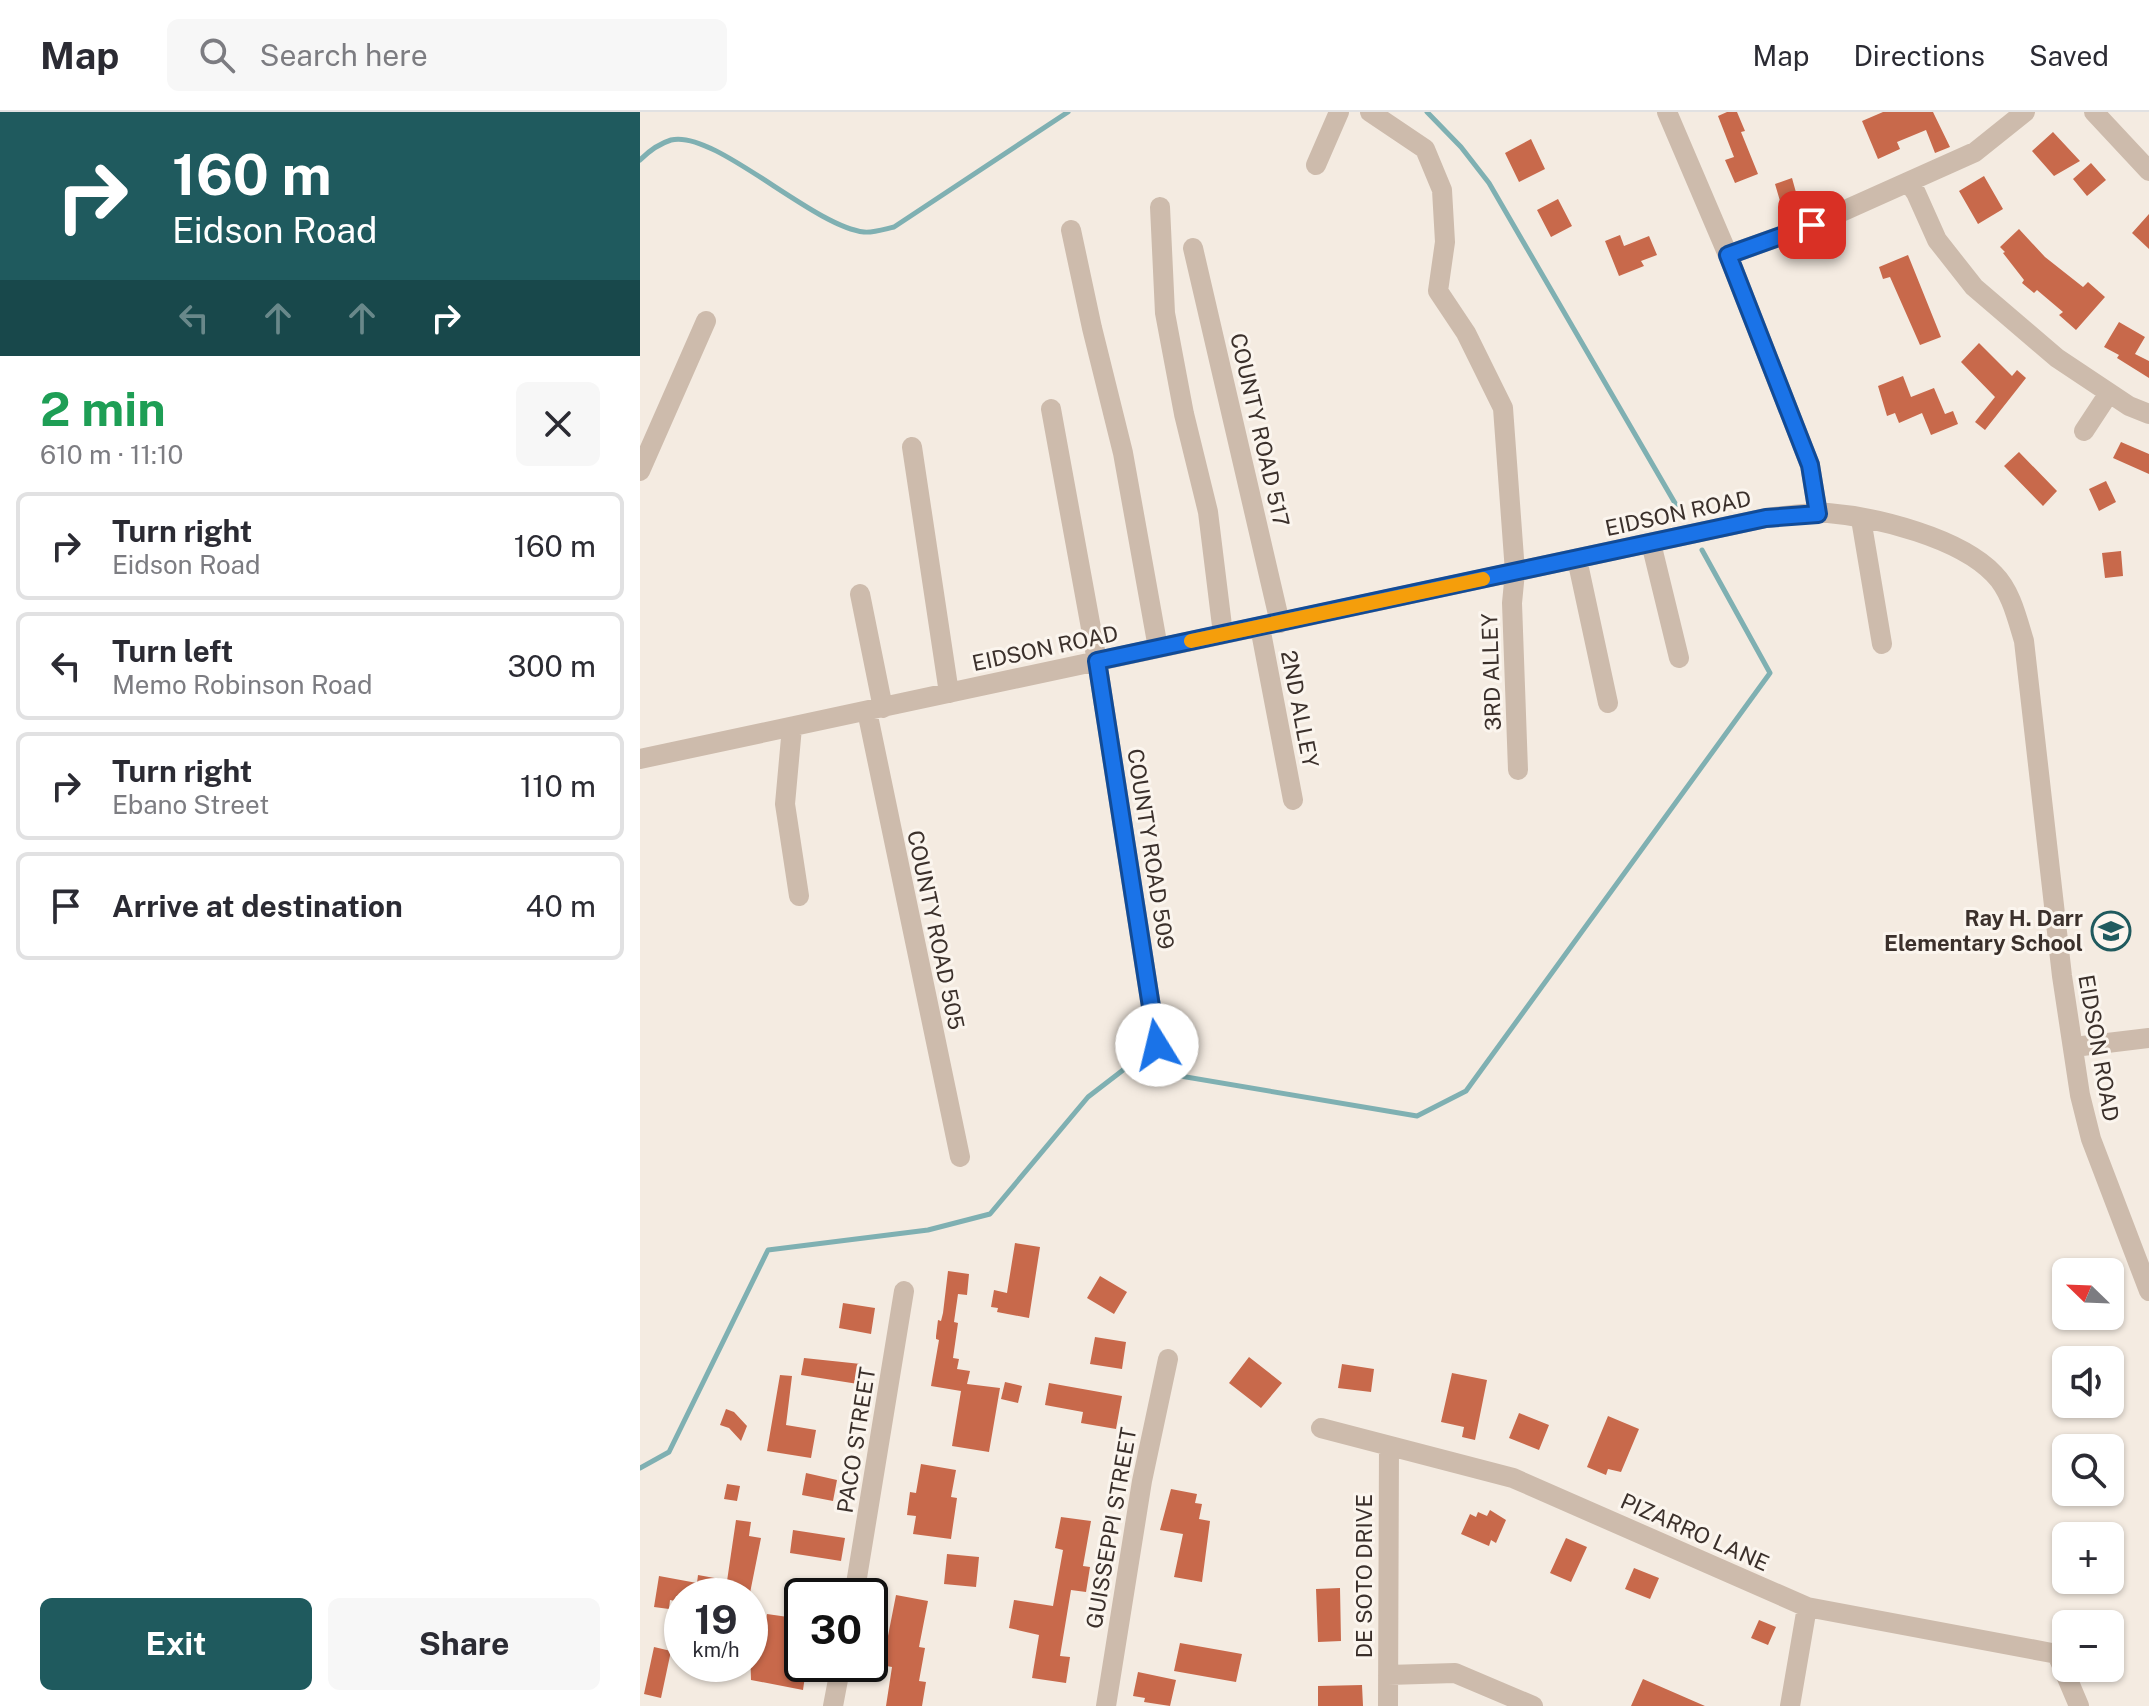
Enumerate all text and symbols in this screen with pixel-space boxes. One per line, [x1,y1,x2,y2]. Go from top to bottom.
search box [167,19,727,91]
text: Map [40,33,119,78]
icon: search [195,33,239,77]
text: Search here [259,37,428,73]
text: Map [1753,39,1809,72]
text: Directions [1853,39,1985,72]
text: Saved [2029,39,2109,72]
text: 160 m [172,142,332,208]
icon: right [40,144,144,248]
pin [1778,191,1846,259]
icon: arrive [1790,203,1834,247]
text: Eidson Road [172,209,378,251]
icon: left [172,296,216,340]
icon: ahead [256,296,300,340]
icon: ahead [340,296,384,340]
icon: right [424,296,468,340]
street label: COUNTY ROAD 517 [1225,331,1295,529]
text: 2 min [40,380,166,437]
button: close [516,382,600,466]
text: 610 m · 11:10 [40,439,183,470]
street label: EIDSON ROAD [1603,485,1753,541]
text: Turn right [112,513,252,549]
icon: right [44,524,88,568]
text: 160 m [514,528,596,564]
text: Eidson Road [112,549,261,580]
street label: 3RD ALLEY [1476,612,1506,731]
street label: EIDSON ROAD [970,620,1120,676]
text: Turn left [112,633,233,669]
icon: left [44,644,88,688]
text: 300 m [508,648,596,684]
street label: 2ND ALLEY [1276,648,1324,770]
text: Memo Robinson Road [112,669,373,700]
street label: COUNTY ROAD 509 [1122,747,1180,951]
text: Turn right [112,753,252,789]
icon: right [44,764,88,808]
text: 110 m [520,768,596,804]
text: Ebano Street [112,789,269,820]
street label: COUNTY ROAD 505 [902,828,970,1032]
icon: arrive [44,884,88,928]
text: Arrive at destination [112,888,403,924]
text: 40 m [526,888,596,924]
place label: Ray H. Darr Elementary School [1884,905,2083,956]
school or university icon: Ray H. Darr Elementary School [2090,910,2132,952]
street label: EIDSON ROAD [2073,973,2125,1123]
position arrow [1115,1003,1199,1087]
north arrow [2052,1258,2124,1330]
map controls [2052,1258,2124,1682]
button: sound [2052,1346,2124,1418]
street label: PACO STREET [832,1365,880,1515]
street label: GUISSEPPI STREET [1080,1425,1142,1631]
button: search [2052,1434,2124,1506]
street label: PIZARRO LANE [1617,1488,1773,1576]
street label: DE SOTO DRIVE [1351,1494,1377,1658]
button: + [2052,1522,2124,1594]
speed limit sign: 30 [784,1578,888,1682]
text: 19 [694,1596,738,1643]
button: Exit [40,1598,312,1690]
button: Share [328,1598,600,1690]
button: − [2052,1610,2124,1682]
text: km/h [692,1638,740,1662]

